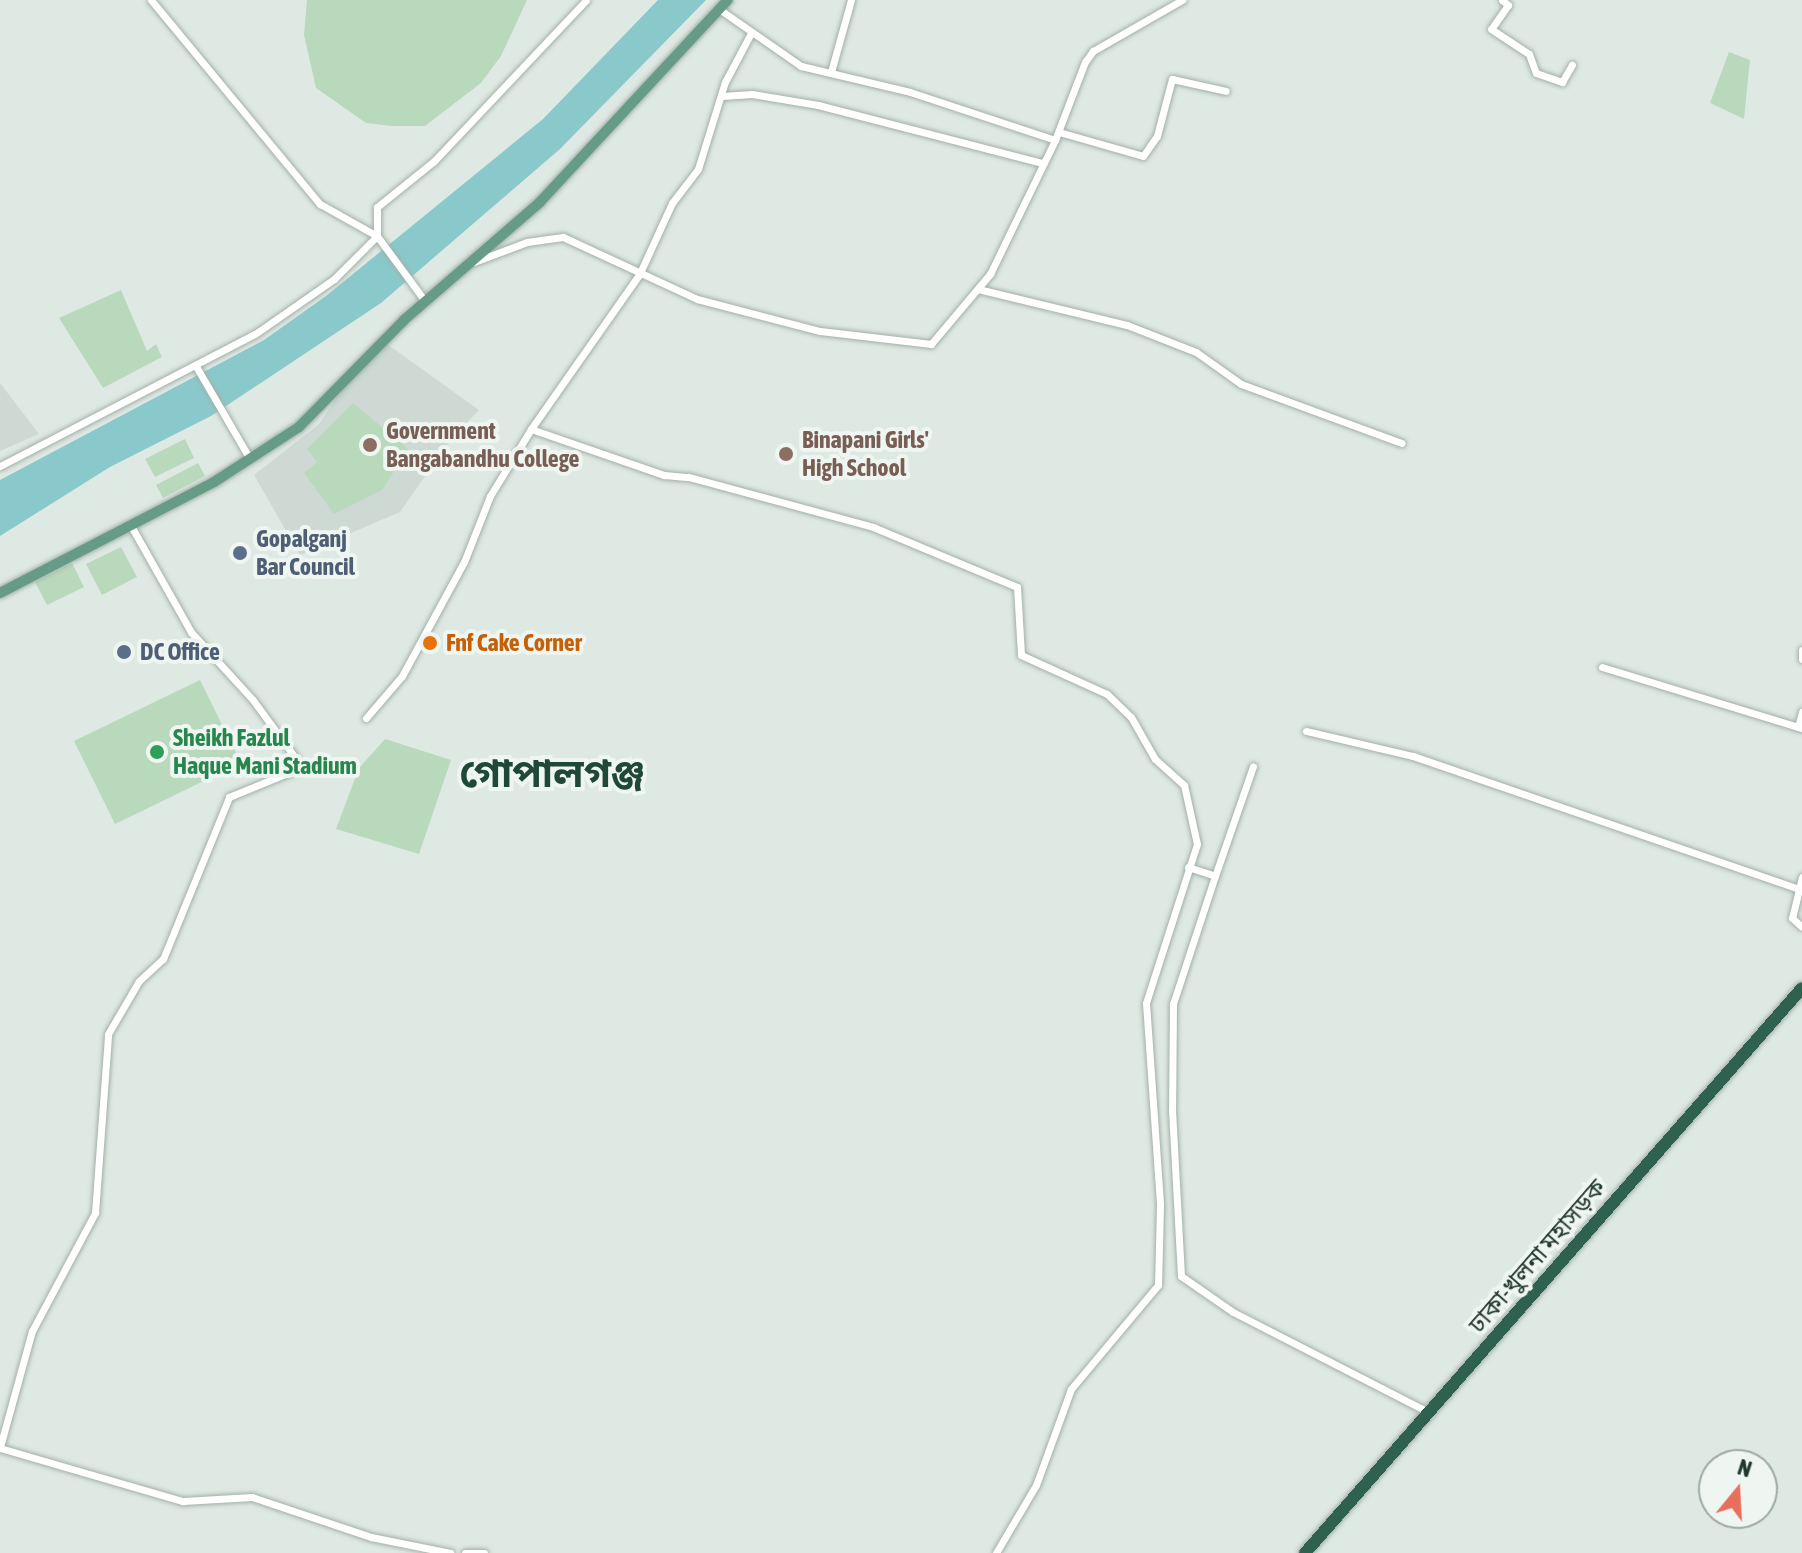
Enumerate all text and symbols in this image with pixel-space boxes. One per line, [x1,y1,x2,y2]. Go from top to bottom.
place label: Government Bangabandhu College [386,417,579,473]
place label: Binapani Girls' High School [802,426,929,482]
marker: Government Bangabandhu College [361,436,379,454]
marker: Binapani Girls' High School [777,445,795,463]
place label: Gopalganj Bar Council [256,525,355,581]
marker: Gopalganj Bar Council [231,544,249,562]
place label: Fnf Cake Corner [446,629,582,657]
marker: Fnf Cake Corner [421,634,439,652]
place label: DC Office [140,638,220,666]
marker: DC Office [115,643,133,661]
place label: Sheikh Fazlul Haque Mani Stadium [173,724,357,780]
marker: Sheikh Fazlul Haque Mani Stadium [148,743,166,761]
district label: গোপালগঞ্জ [459,749,645,797]
street label: ঢাকা-খুলনা মহাসড়ক [1462,1173,1612,1339]
north arrow [1698,1449,1778,1529]
text: N [1735,1454,1755,1482]

